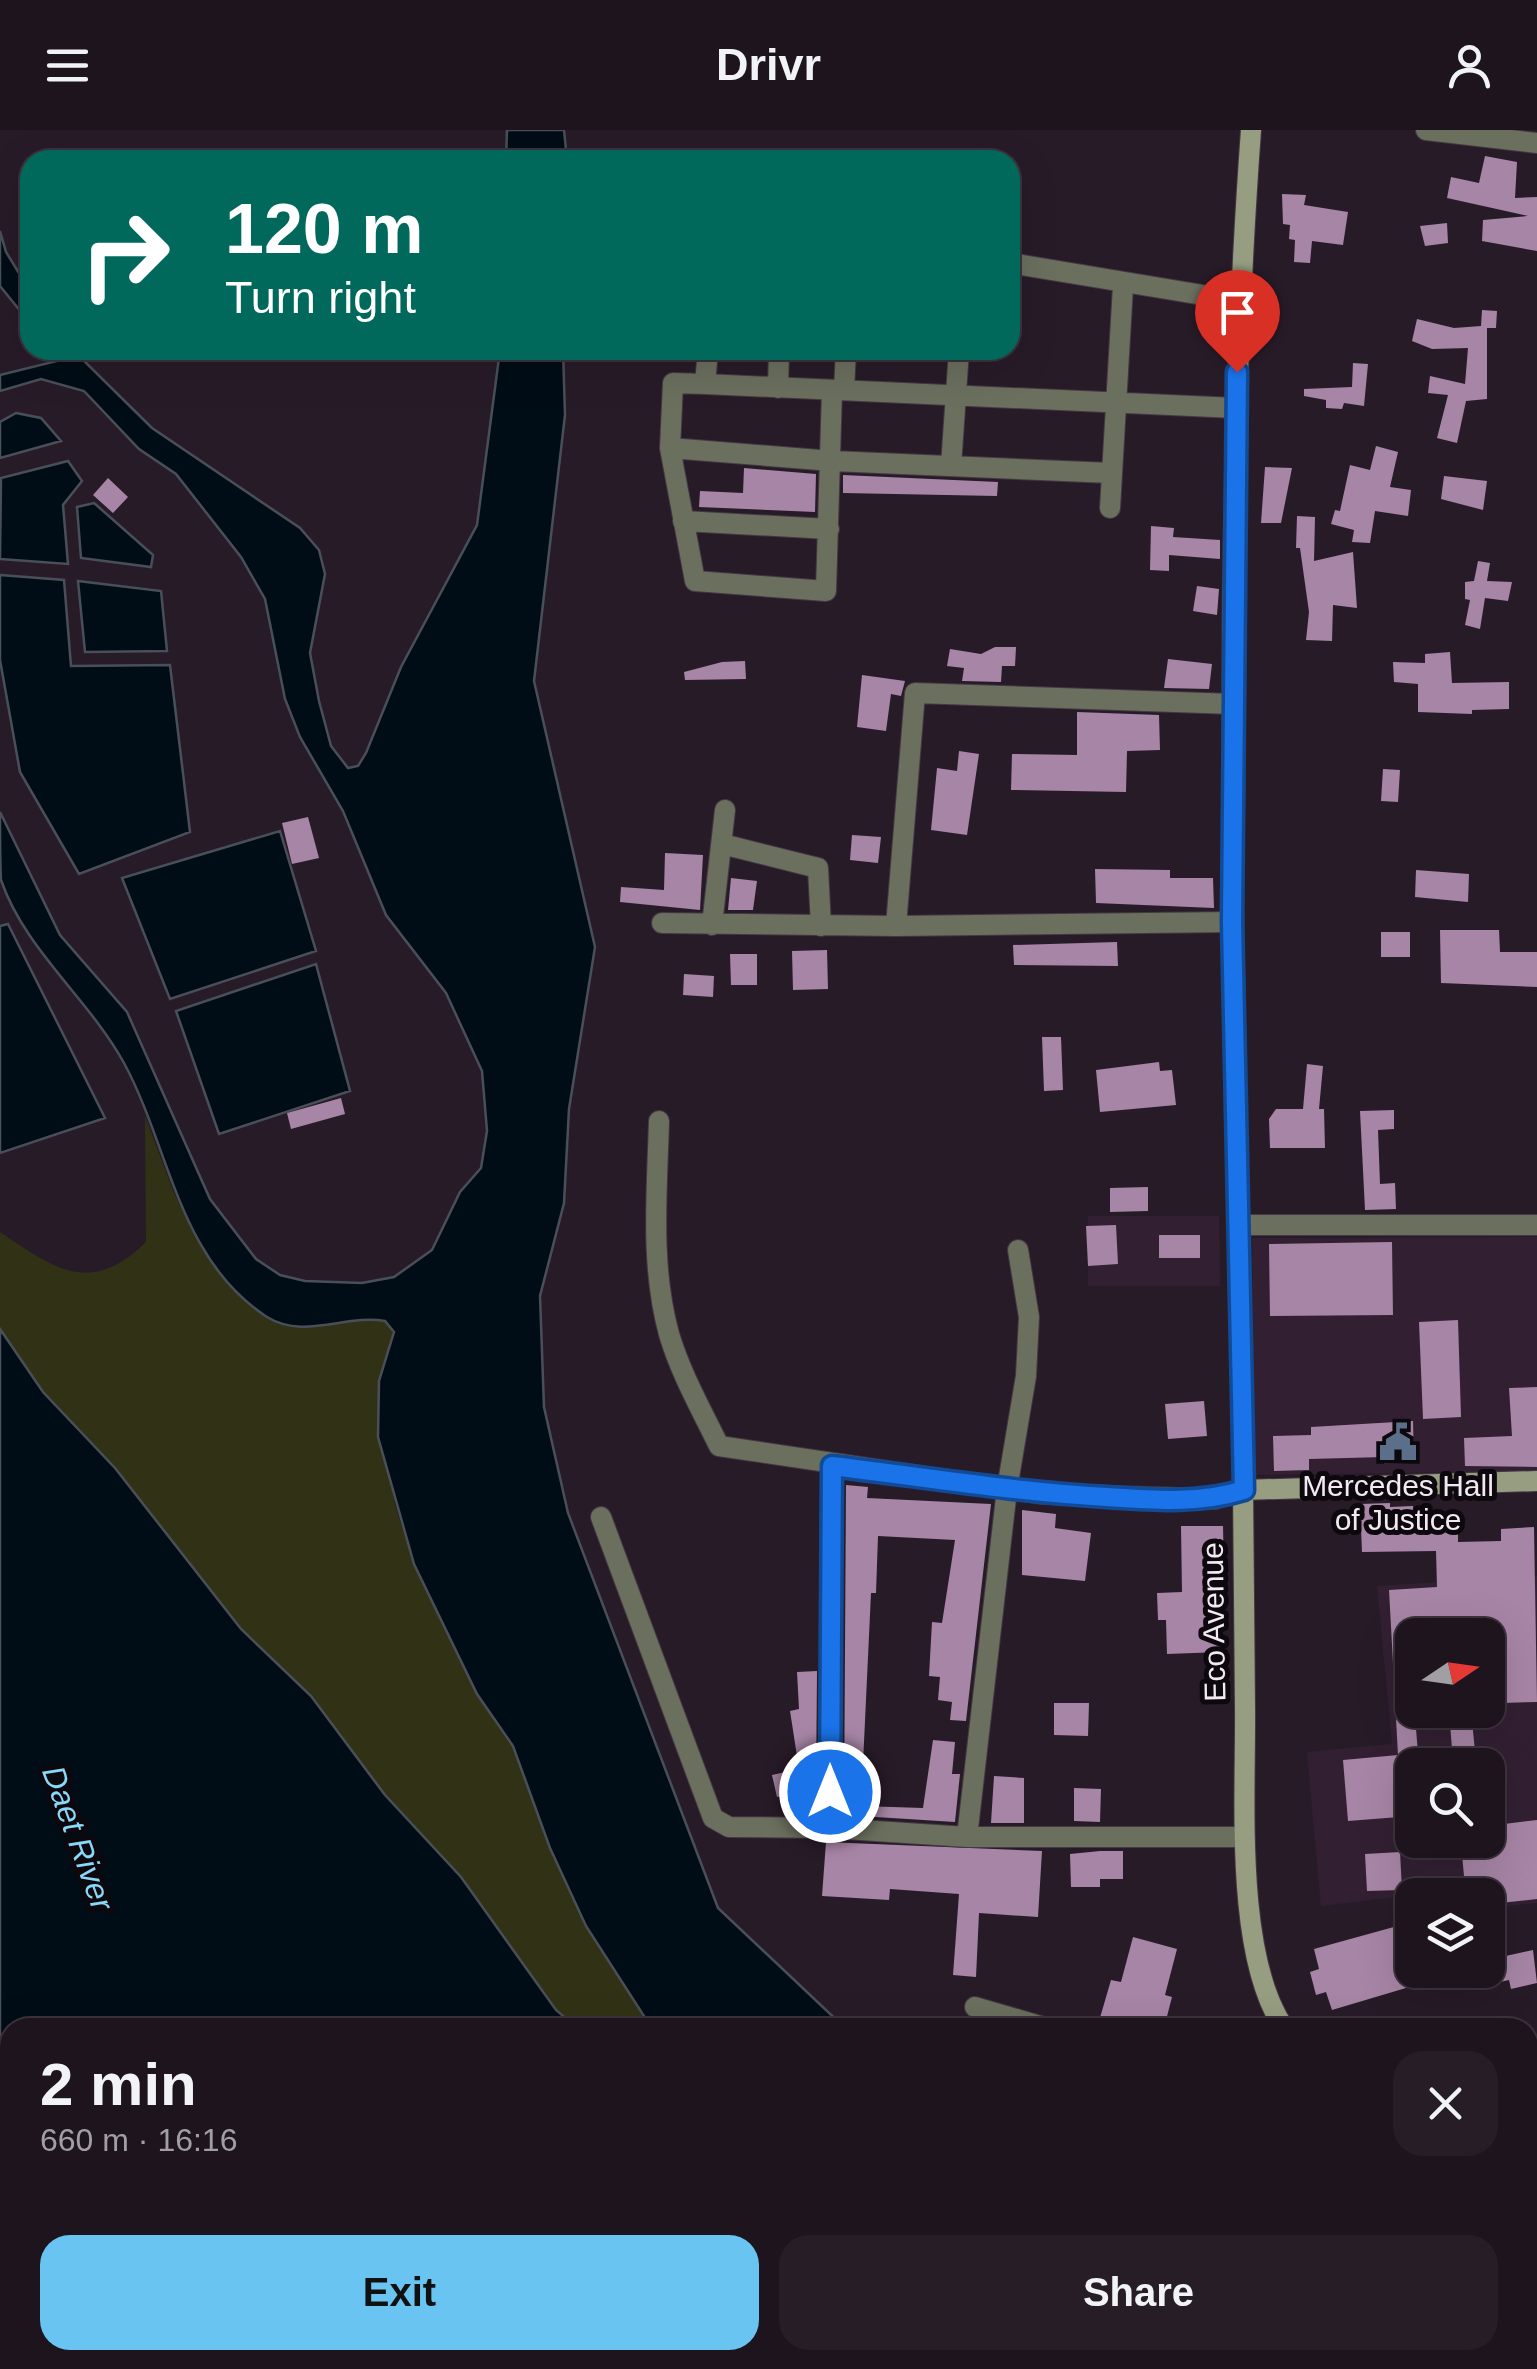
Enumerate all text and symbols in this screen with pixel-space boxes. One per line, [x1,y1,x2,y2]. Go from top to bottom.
icon: menu [40,38,95,93]
icon: person [1442,38,1497,93]
text: Drivr [716,39,821,90]
icon: right [60,190,190,320]
text: 120 m [225,190,423,268]
pin [1195,270,1280,373]
text: Turn right [225,272,416,323]
icon: arrive [1210,285,1265,340]
public building icon: Mercedes Hall of Justice [1377,1421,1419,1463]
place label: Mercedes Hall of Justice [1302,1469,1494,1536]
street label: Eco Avenue [1196,1542,1231,1702]
north arrow [1395,1618,1505,1728]
map controls [1395,1618,1505,1988]
position arrow [778,1740,882,1844]
button: search [1395,1748,1505,1858]
water label: Daet River [35,1761,121,1916]
button: layers [1395,1878,1505,1988]
text: 2 min [40,2051,197,2118]
button: close [1393,2051,1498,2156]
text: 660 m · 16:16 [40,2122,237,2158]
button: Exit [40,2235,759,2350]
button: Share [779,2235,1498,2350]

